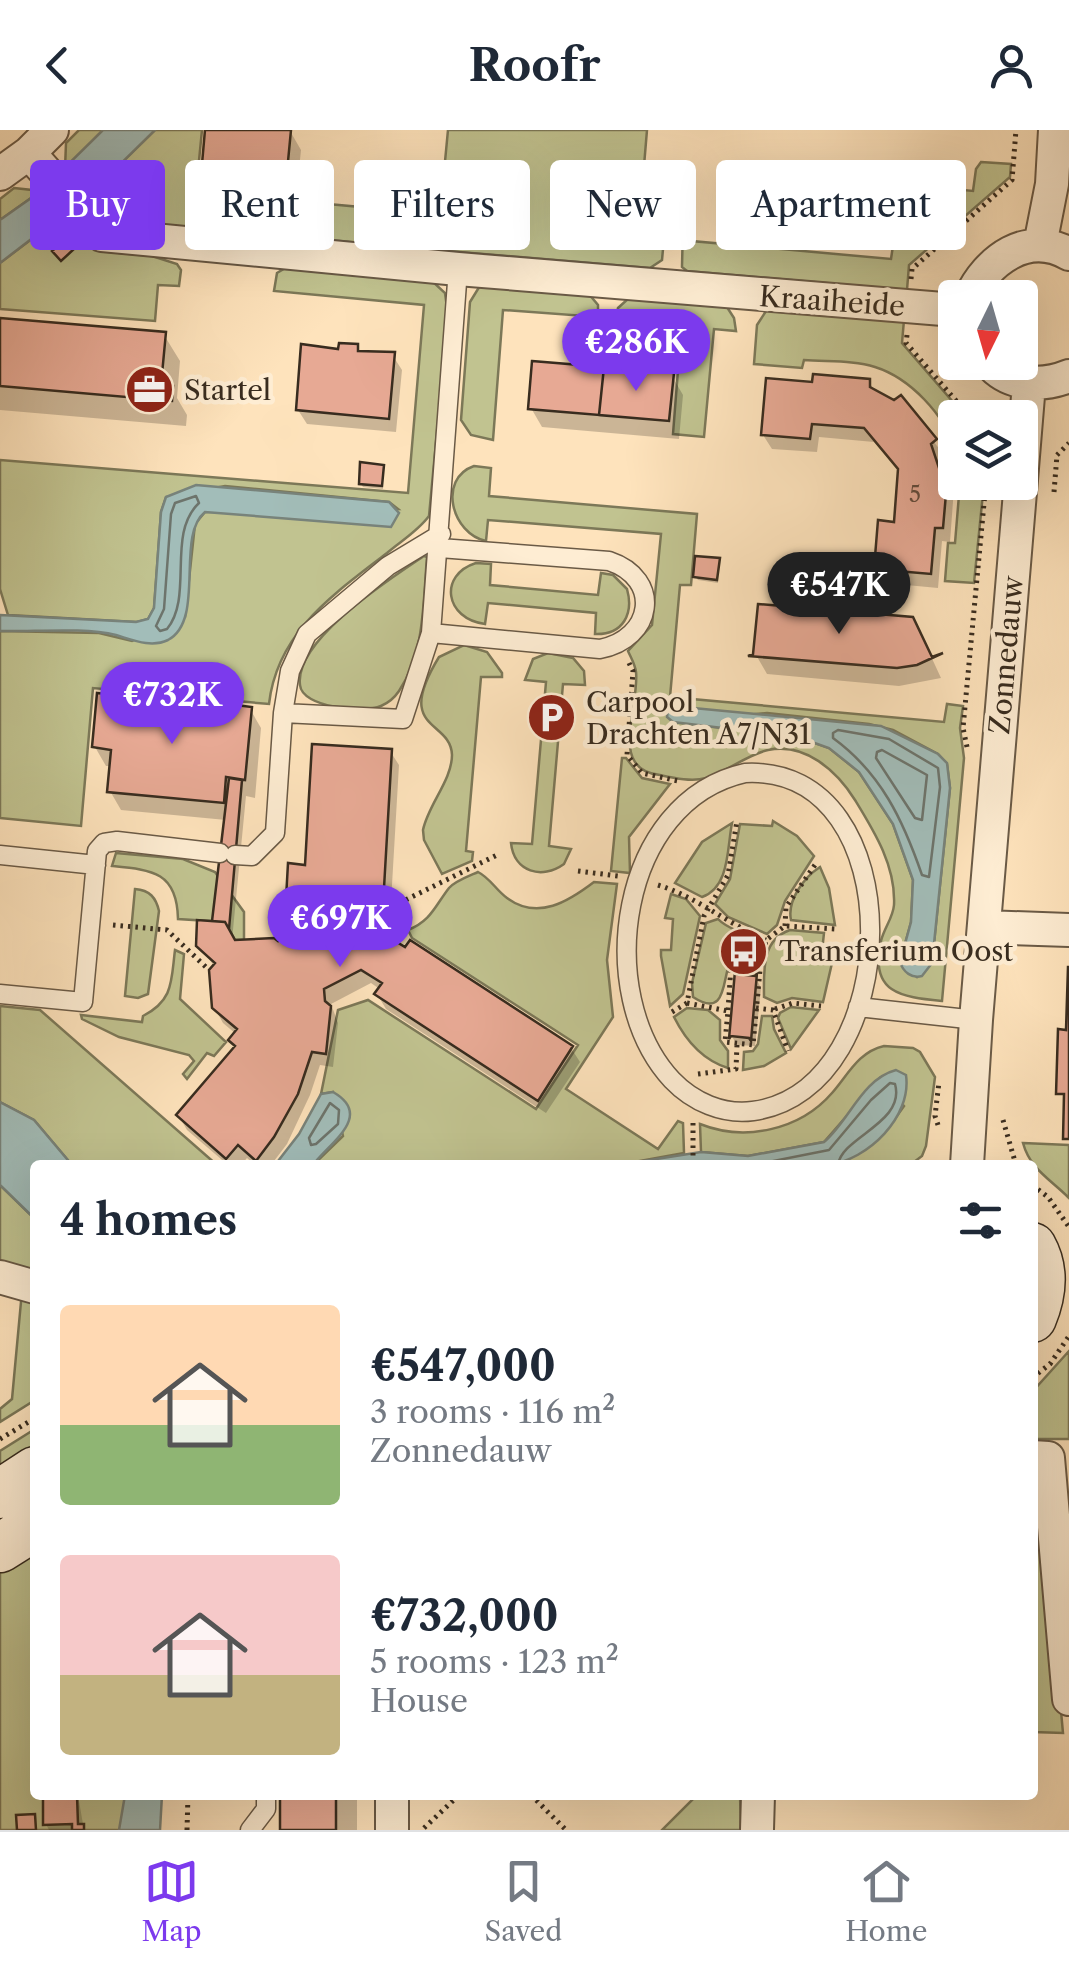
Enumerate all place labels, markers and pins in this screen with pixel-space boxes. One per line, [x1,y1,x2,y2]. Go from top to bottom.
pin: €286K [566,309,706,394]
office icon: Startel [123,364,175,416]
place label: Startel [184,373,271,407]
pin: €547K [769,552,909,637]
pin: €732K [102,662,242,747]
place label: Carpool Drachten A7/N31 [586,685,811,751]
parking icon: Carpool Drachten A7/N31 [525,692,577,744]
pin: €697K [270,885,410,970]
bus stop icon: Transferium Oost [718,925,770,977]
place label: Transferium Oost [779,934,1013,968]

